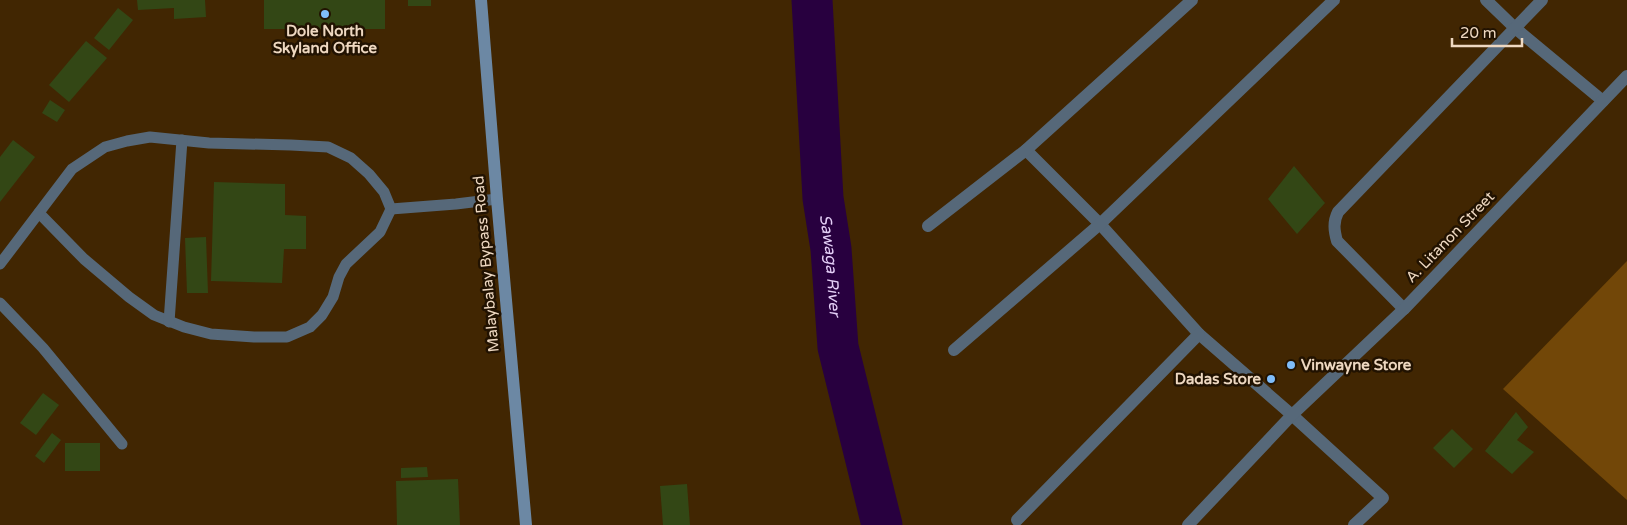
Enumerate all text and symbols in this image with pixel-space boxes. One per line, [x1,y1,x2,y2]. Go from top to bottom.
marker: Dole North Skyland Office [319,8,331,20]
scale bar [1452,15,1522,47]
place label: Dole North Skyland Office [273,22,378,58]
text: 20 m [1460,24,1497,42]
street label: Malaybalay Bypass Road [469,175,503,353]
street label: A. Litanon Street [1402,188,1498,286]
water label: Sawaga River [815,213,845,319]
place label: Vinwayne Store [1301,356,1412,375]
marker: Vinwayne Store [1285,359,1297,371]
place label: Dadas Store [1175,370,1261,388]
marker: Dadas Store [1265,373,1277,385]

